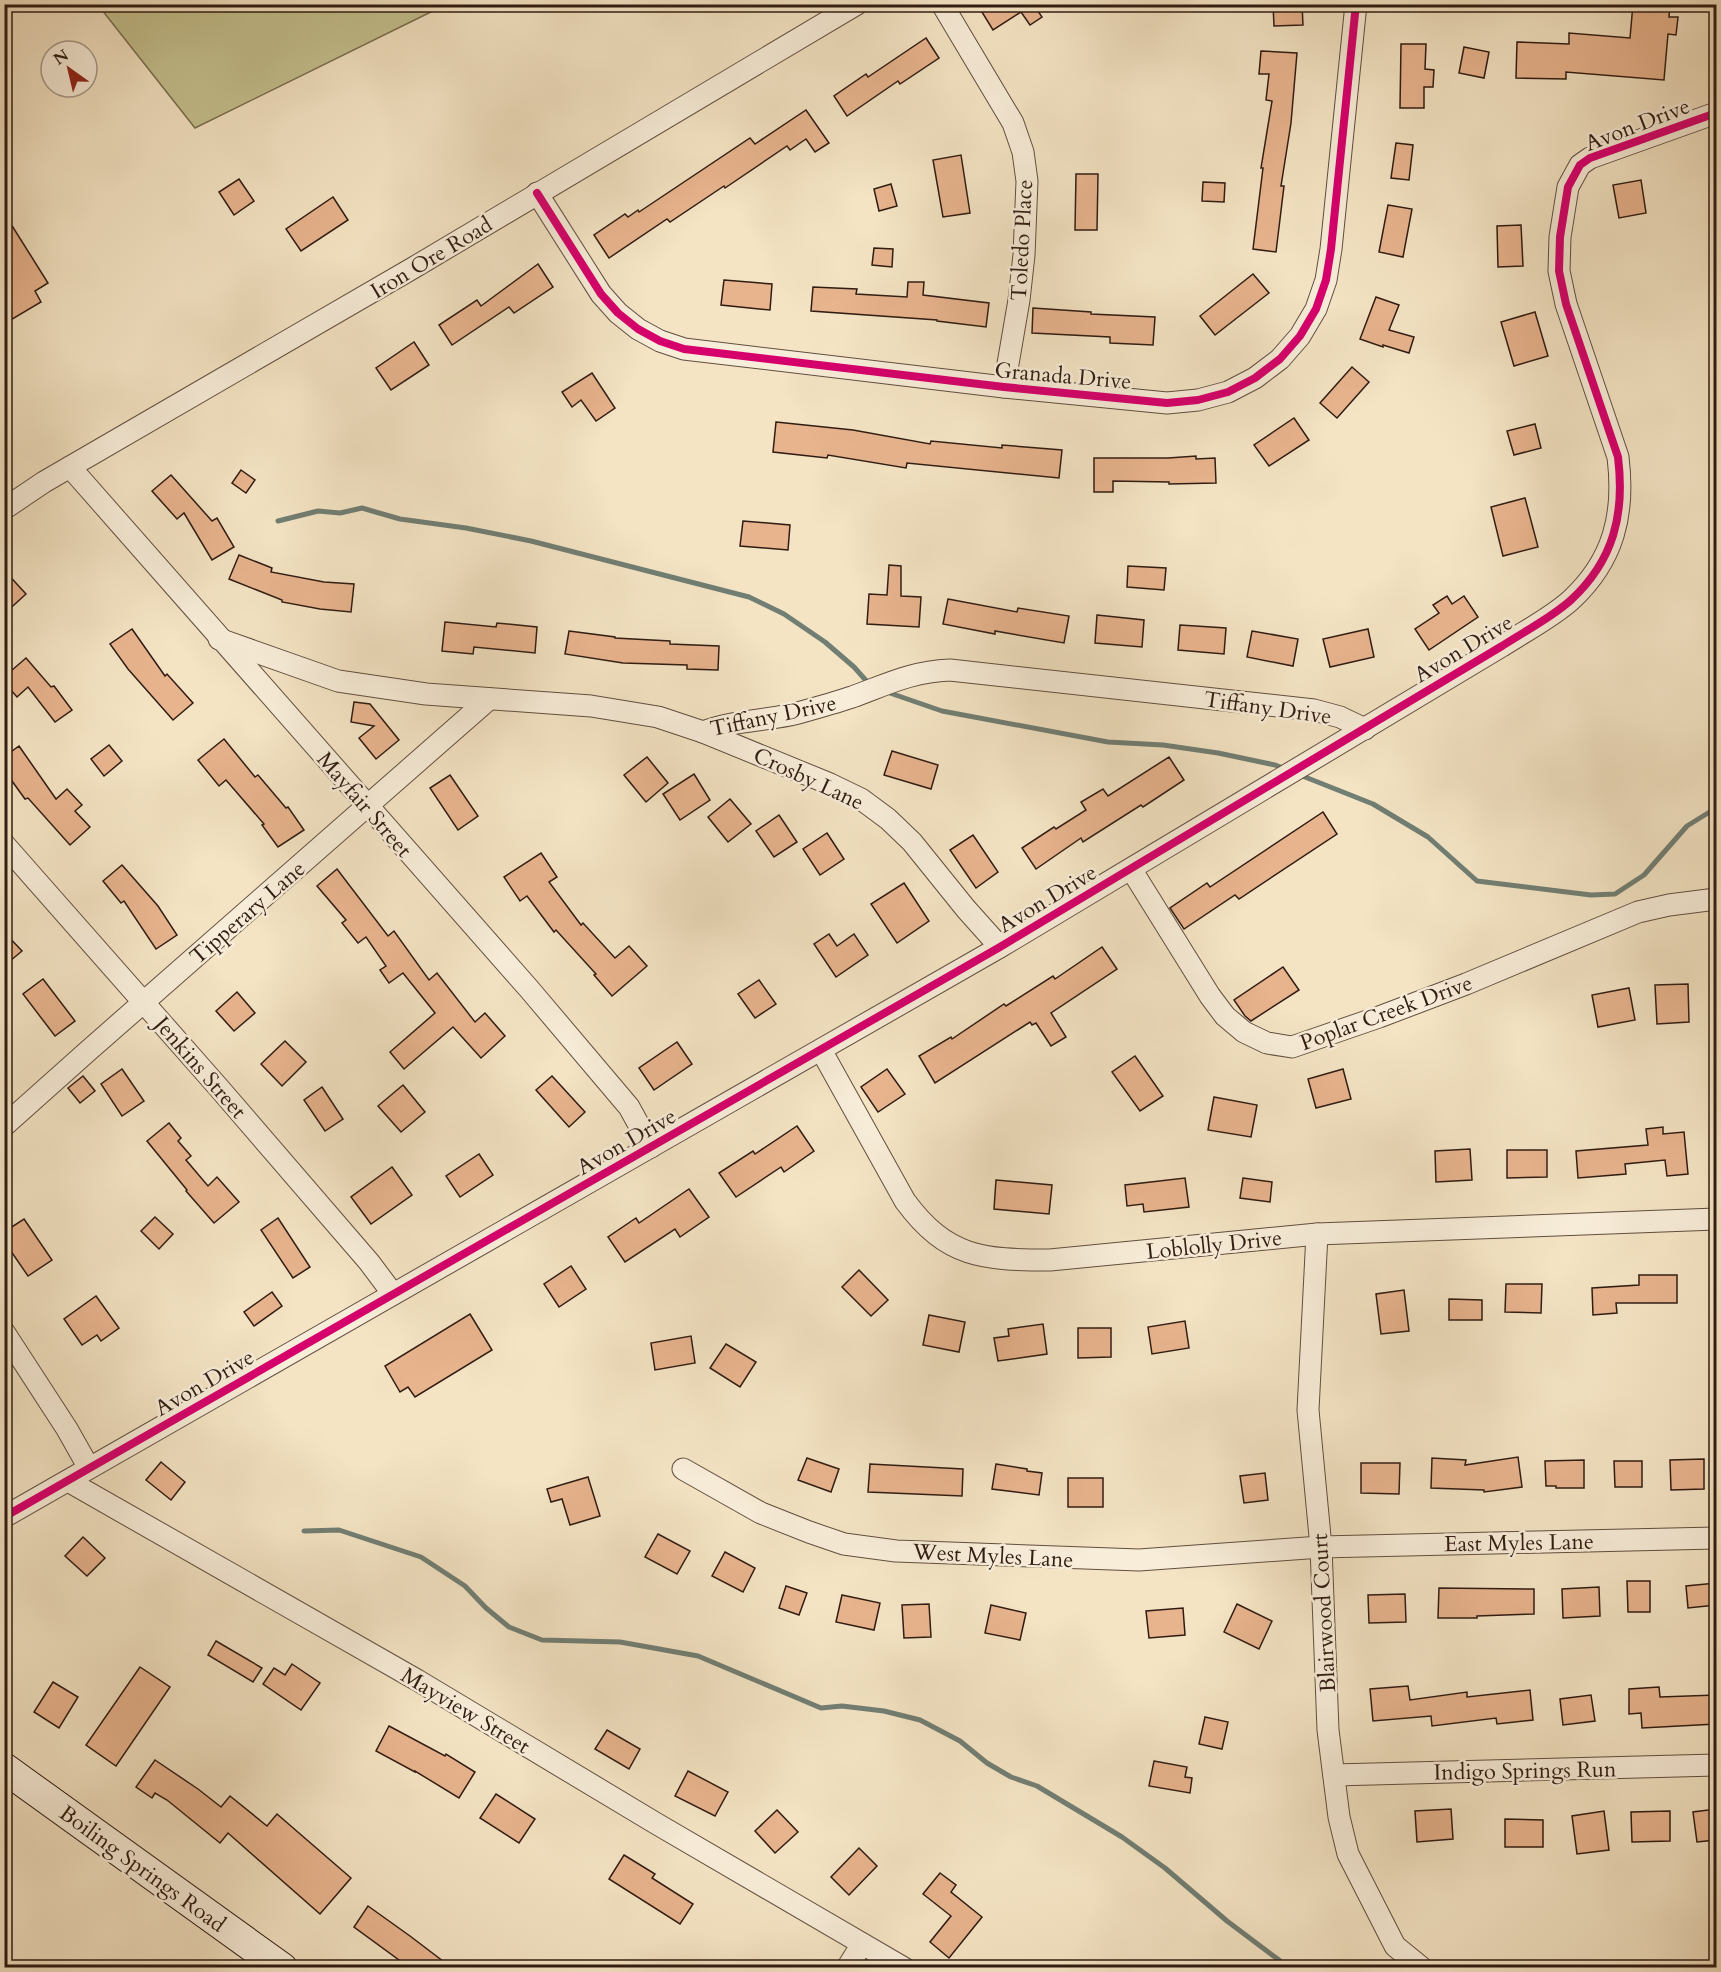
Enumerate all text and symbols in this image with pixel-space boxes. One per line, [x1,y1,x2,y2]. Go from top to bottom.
north arrow [39,39,99,99]
text: N [49,44,73,70]
street label: Avon Drive [1580,91,1694,159]
street label: Toledo Place [1004,179,1040,301]
street label: Iron Ore Road [365,210,498,306]
street label: Granada Drive [993,355,1133,397]
street label: Avon Drive [1409,608,1519,690]
street label: Tiffany Drive [1202,684,1333,732]
street label: Tiffany Drive [707,688,839,744]
street label: Crosby Lane [748,740,869,818]
street label: Mayfair Street [310,745,419,864]
street label: Tipperary Lane [183,854,312,971]
street label: Avon Drive [993,858,1103,940]
street label: Poplar Creek Drive [1296,968,1477,1058]
street label: Jenkins Street [145,1008,253,1125]
street label: Avon Drive [571,1101,682,1182]
street label: Loblolly Drive [1145,1223,1284,1267]
street label: Avon Drive [149,1342,260,1423]
street label: East Myles Lane [1444,1527,1594,1559]
street label: Blairwood Court [1305,1533,1343,1693]
street label: West Myles Lane [911,1537,1074,1575]
street label: Mayview Street [395,1660,536,1761]
street label: Indigo Springs Run [1433,1754,1617,1788]
street label: Boiling Springs Road [53,1798,232,1940]

